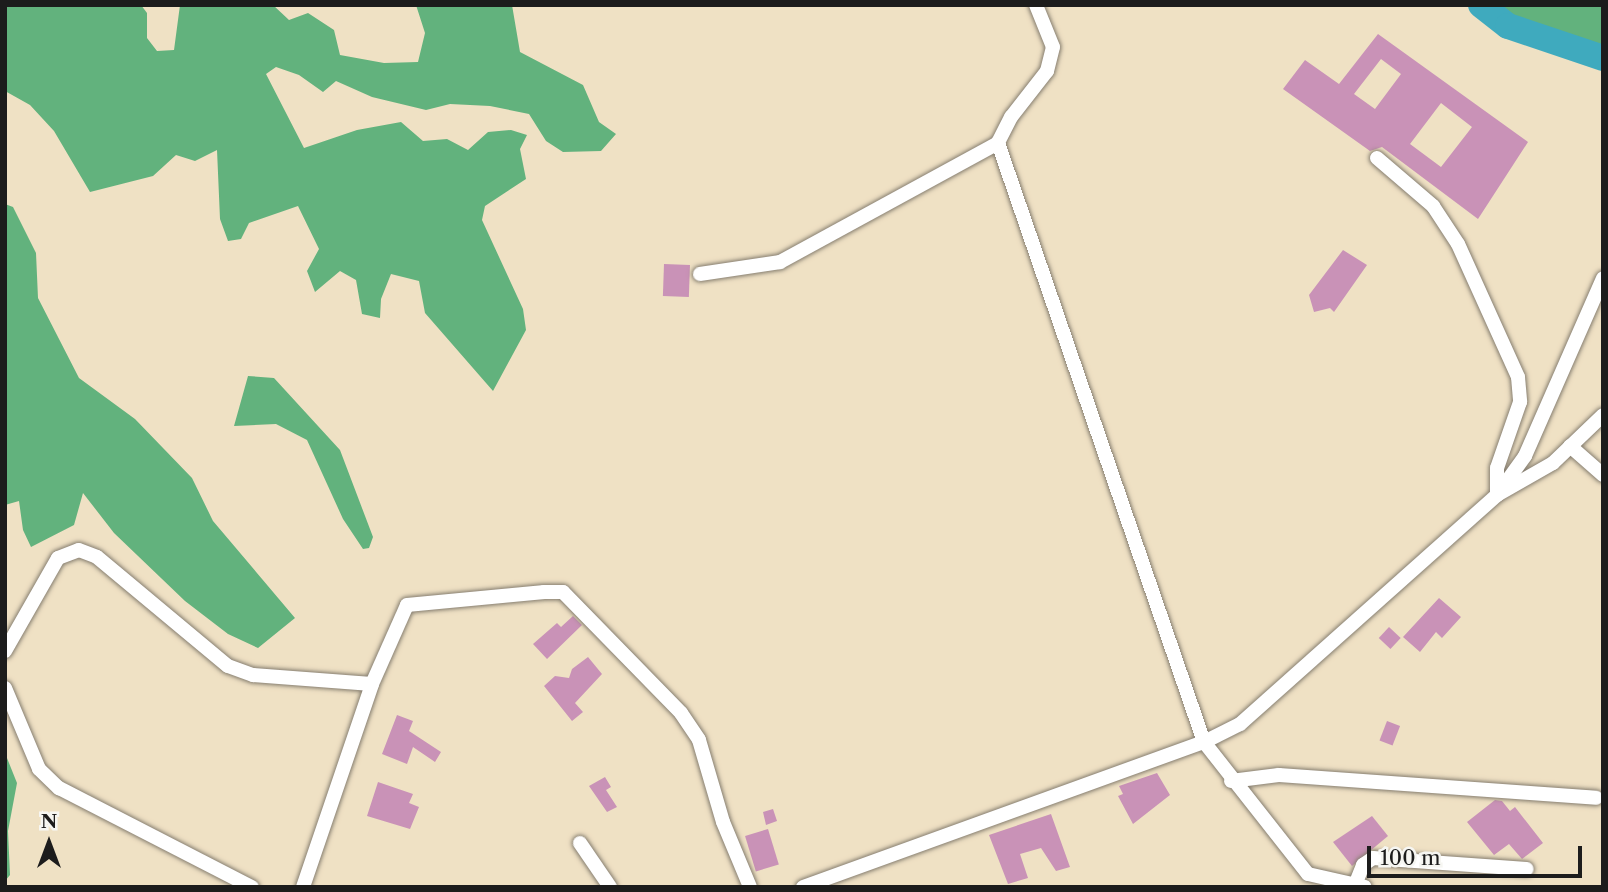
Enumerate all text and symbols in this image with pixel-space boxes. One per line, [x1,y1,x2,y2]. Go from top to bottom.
north arrow [14,808,84,878]
text: N [41,810,57,833]
scale bar [1370,832,1585,876]
text: 100 m [1380,845,1441,870]

